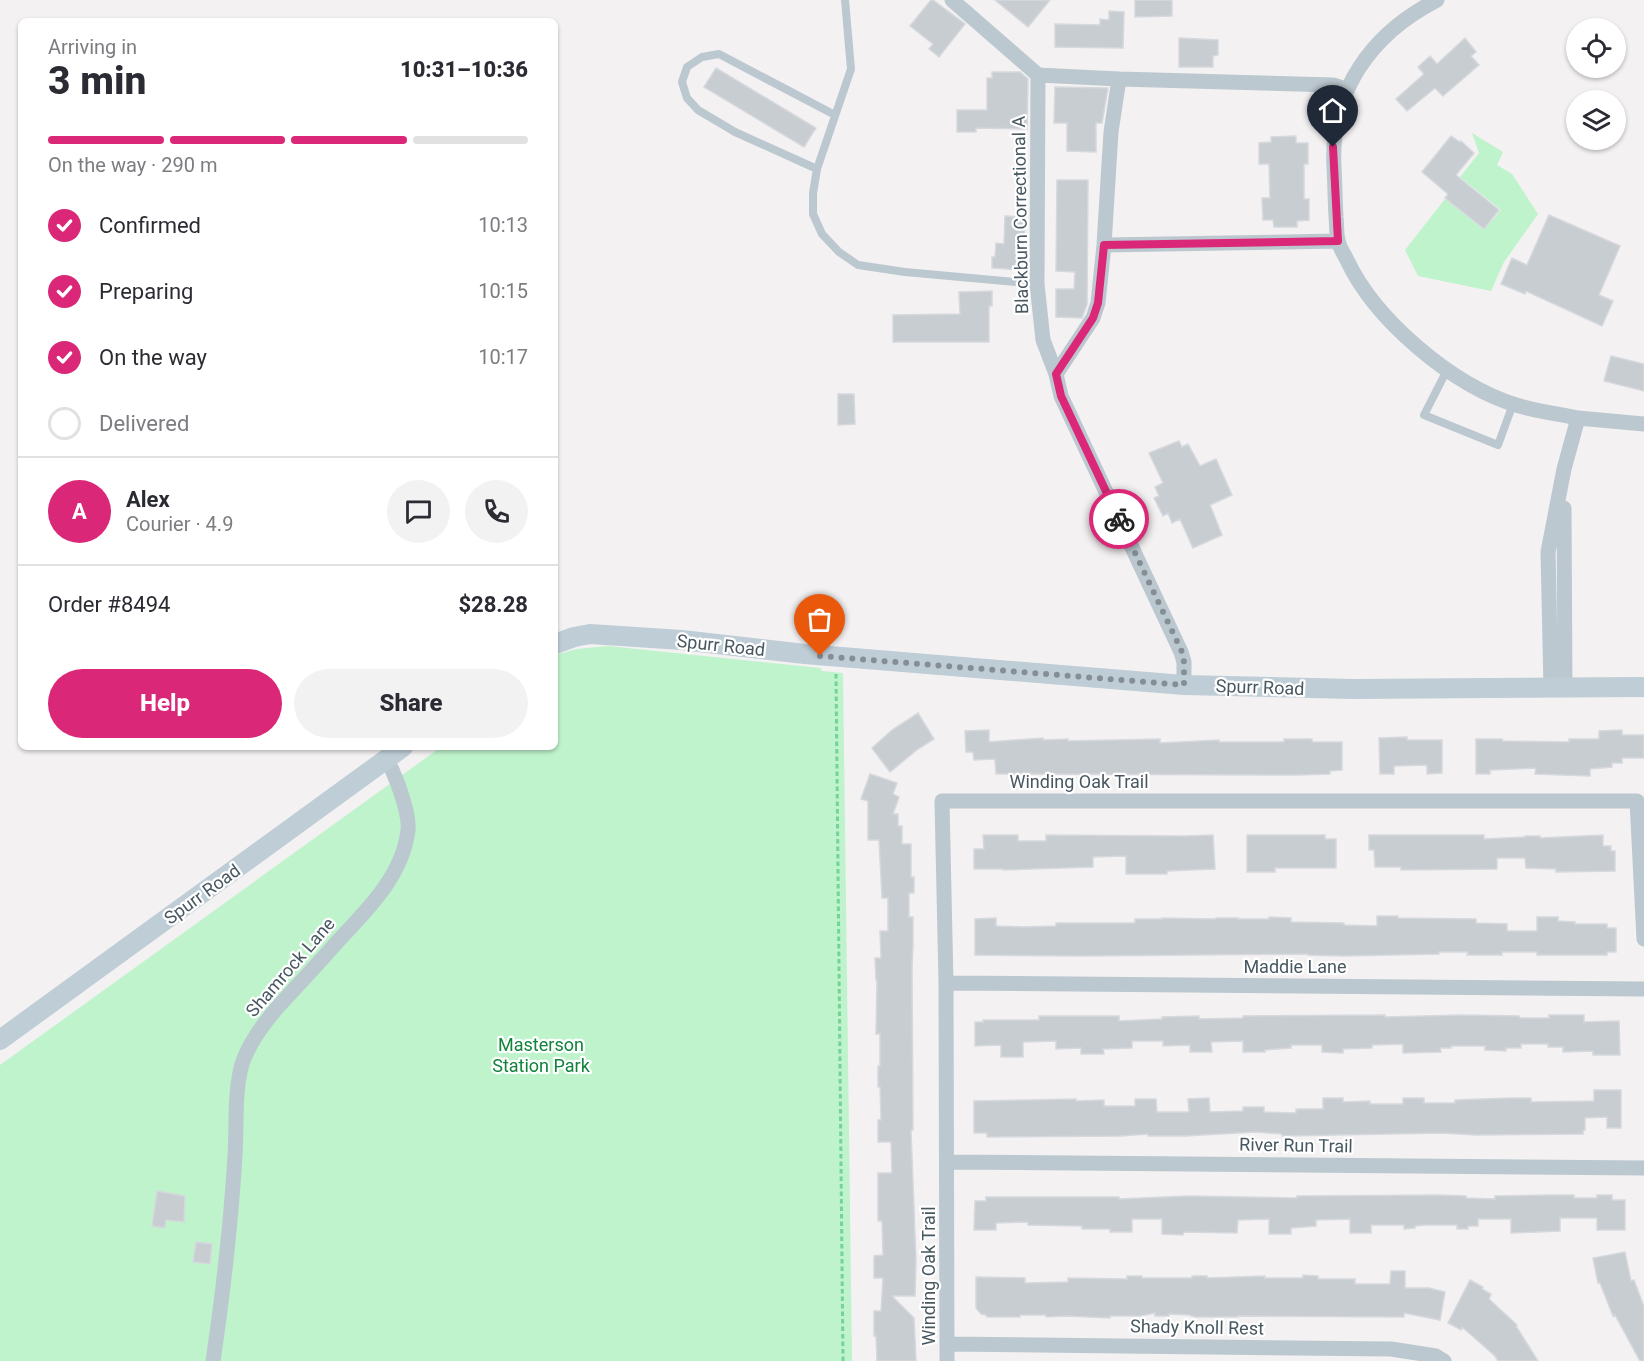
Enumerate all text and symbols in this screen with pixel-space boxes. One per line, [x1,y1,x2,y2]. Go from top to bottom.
map controls [1566,18,1626,150]
button: locate [1566,18,1626,78]
text: Arriving in [48,35,137,59]
text: 10:31–10:36 [400,57,528,82]
text: 3 min [48,58,146,104]
pin [1307,85,1358,147]
button: layers [1566,90,1626,150]
icon: home [1316,94,1349,127]
street label: Blackburn Correctional A [1008,115,1032,314]
text: On the way · 290 m [48,153,217,177]
icon: check [48,209,81,242]
text: Confirmed [99,213,201,238]
text: 10:13 [478,213,528,237]
icon: check [48,275,81,308]
text: Preparing [99,279,193,304]
text: 10:15 [478,279,528,303]
icon: check [48,341,81,374]
text: On the way [99,345,207,370]
text: 10:17 [478,345,528,369]
text: Delivered [99,411,189,436]
button: chat [387,480,450,543]
button: phone [465,480,528,543]
text: Alex [126,487,170,512]
courier [1089,489,1149,549]
text: A [72,499,87,524]
icon: bike [1103,503,1136,536]
text: Courier · 4.9 [126,512,233,536]
text: Order #8494 [48,592,170,617]
text: $28.28 [459,592,528,617]
pin [794,594,845,656]
icon: bag [803,603,836,636]
street label: Spurr Road [676,630,766,660]
button: Help [48,669,282,738]
button: Share [294,669,528,738]
street label: Spurr Road [1215,675,1305,699]
street label: Winding Oak Trail [1009,771,1149,792]
street label: Spurr Road [160,859,244,929]
street label: Shamrock Lane [241,913,339,1021]
street label: Maddie Lane [1243,956,1347,977]
park label: Masterson Station Park [492,1034,591,1076]
street label: River Run Trail [1239,1134,1353,1156]
street label: Winding Oak Trail [918,1206,939,1346]
street label: Shady Knoll Rest [1130,1315,1264,1339]

